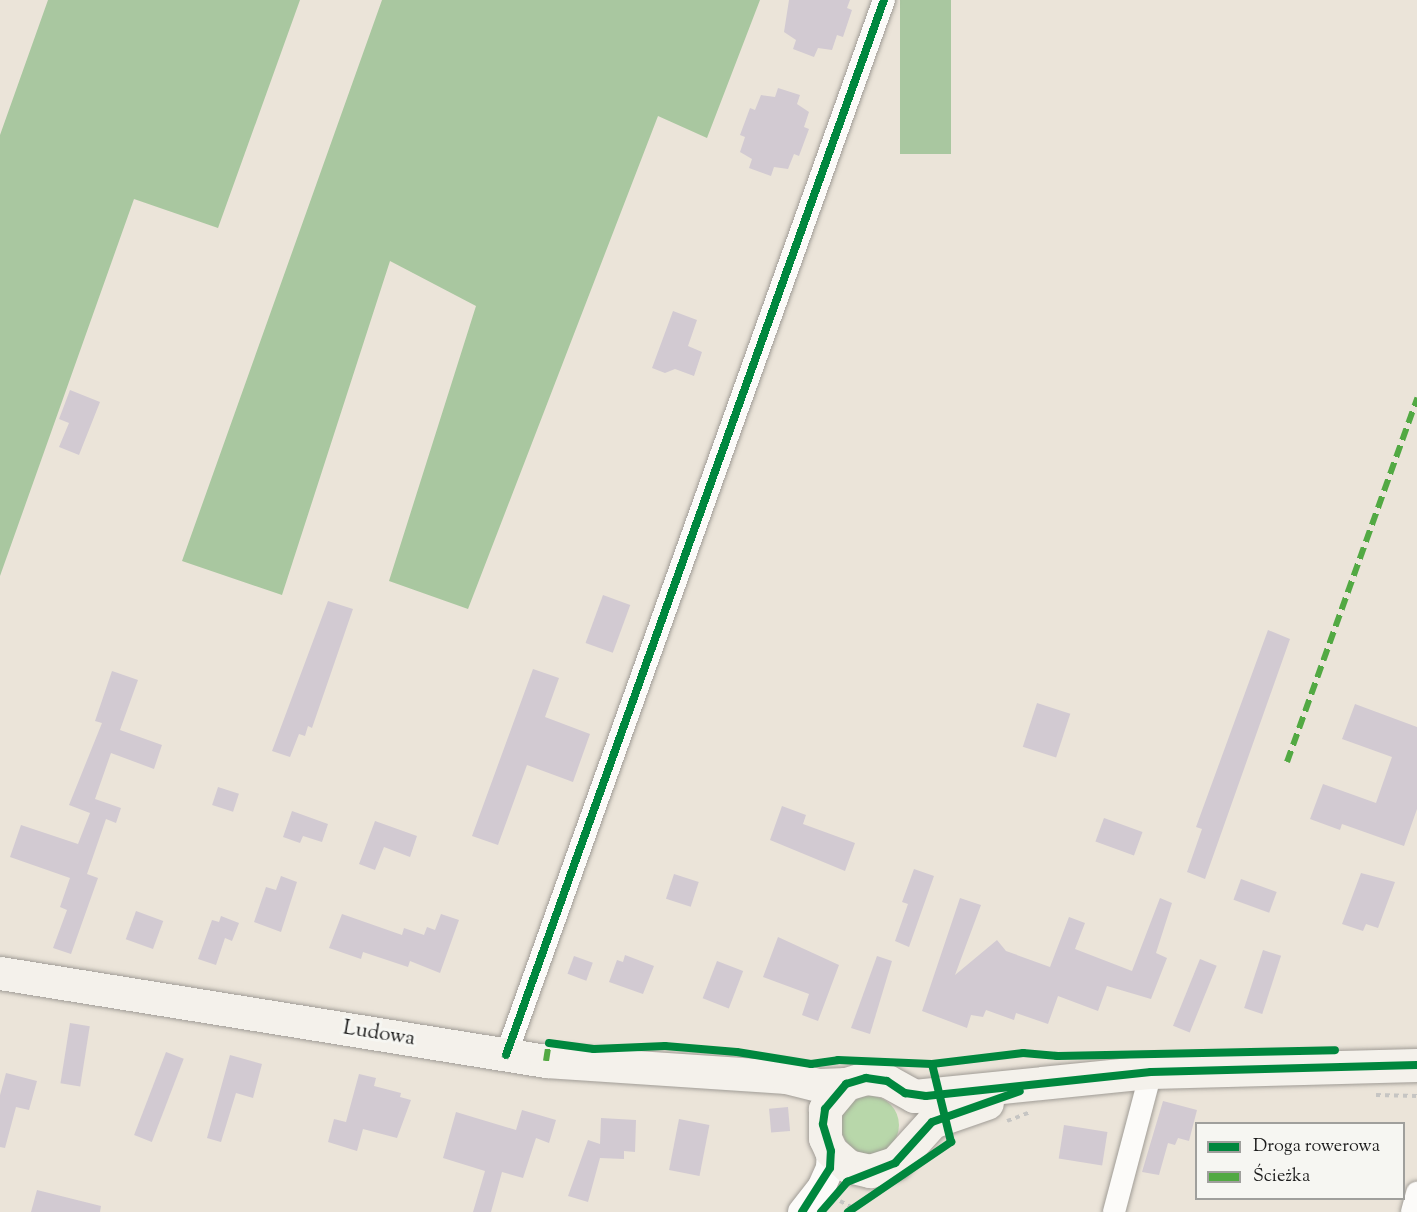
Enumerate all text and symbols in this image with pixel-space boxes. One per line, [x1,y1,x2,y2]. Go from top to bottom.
street label: Ludowa [341,1016,417,1052]
legend [1195,1122,1405,1200]
text: Droga rowerowa [1253,1134,1380,1160]
text: Ścieżka [1253,1164,1310,1190]

